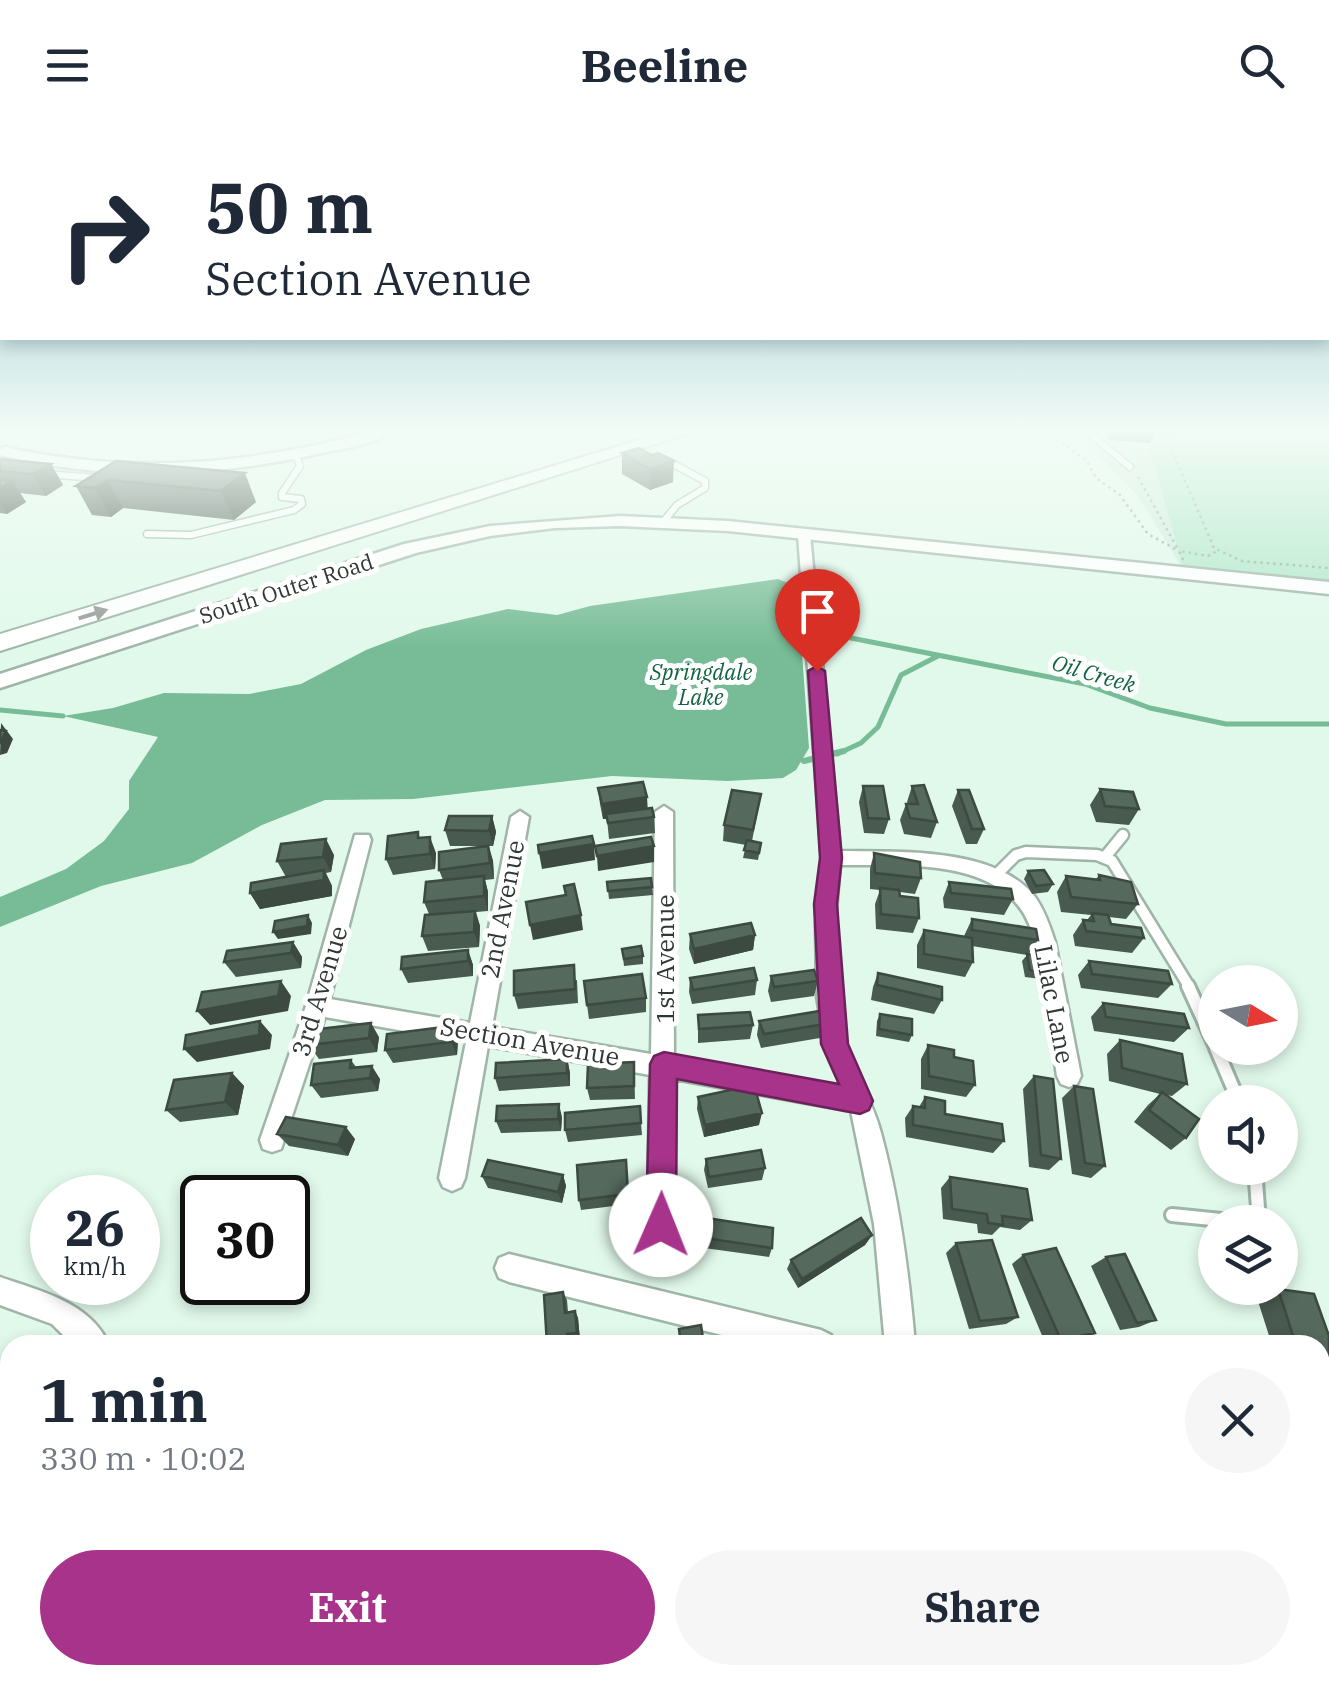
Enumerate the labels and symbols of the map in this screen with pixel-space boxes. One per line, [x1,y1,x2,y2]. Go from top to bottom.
street label: South Outer Road [195,546,377,630]
pin [775,569,860,672]
one-way arrow [78,606,109,621]
water label: Oil Creek [1049,647,1140,699]
water label: Springdale Lake [649,657,752,711]
street label: 2nd Avenue [472,837,532,981]
street label: 1st Avenue [648,894,681,1024]
street label: 3rd Avenue [283,922,355,1060]
street label: Lilac Lane [1027,942,1083,1066]
north arrow [1198,965,1298,1065]
street label: Section Avenue [438,1009,622,1073]
position arrow [609,1173,713,1277]
speed limit sign: 30 [180,1175,310,1305]

